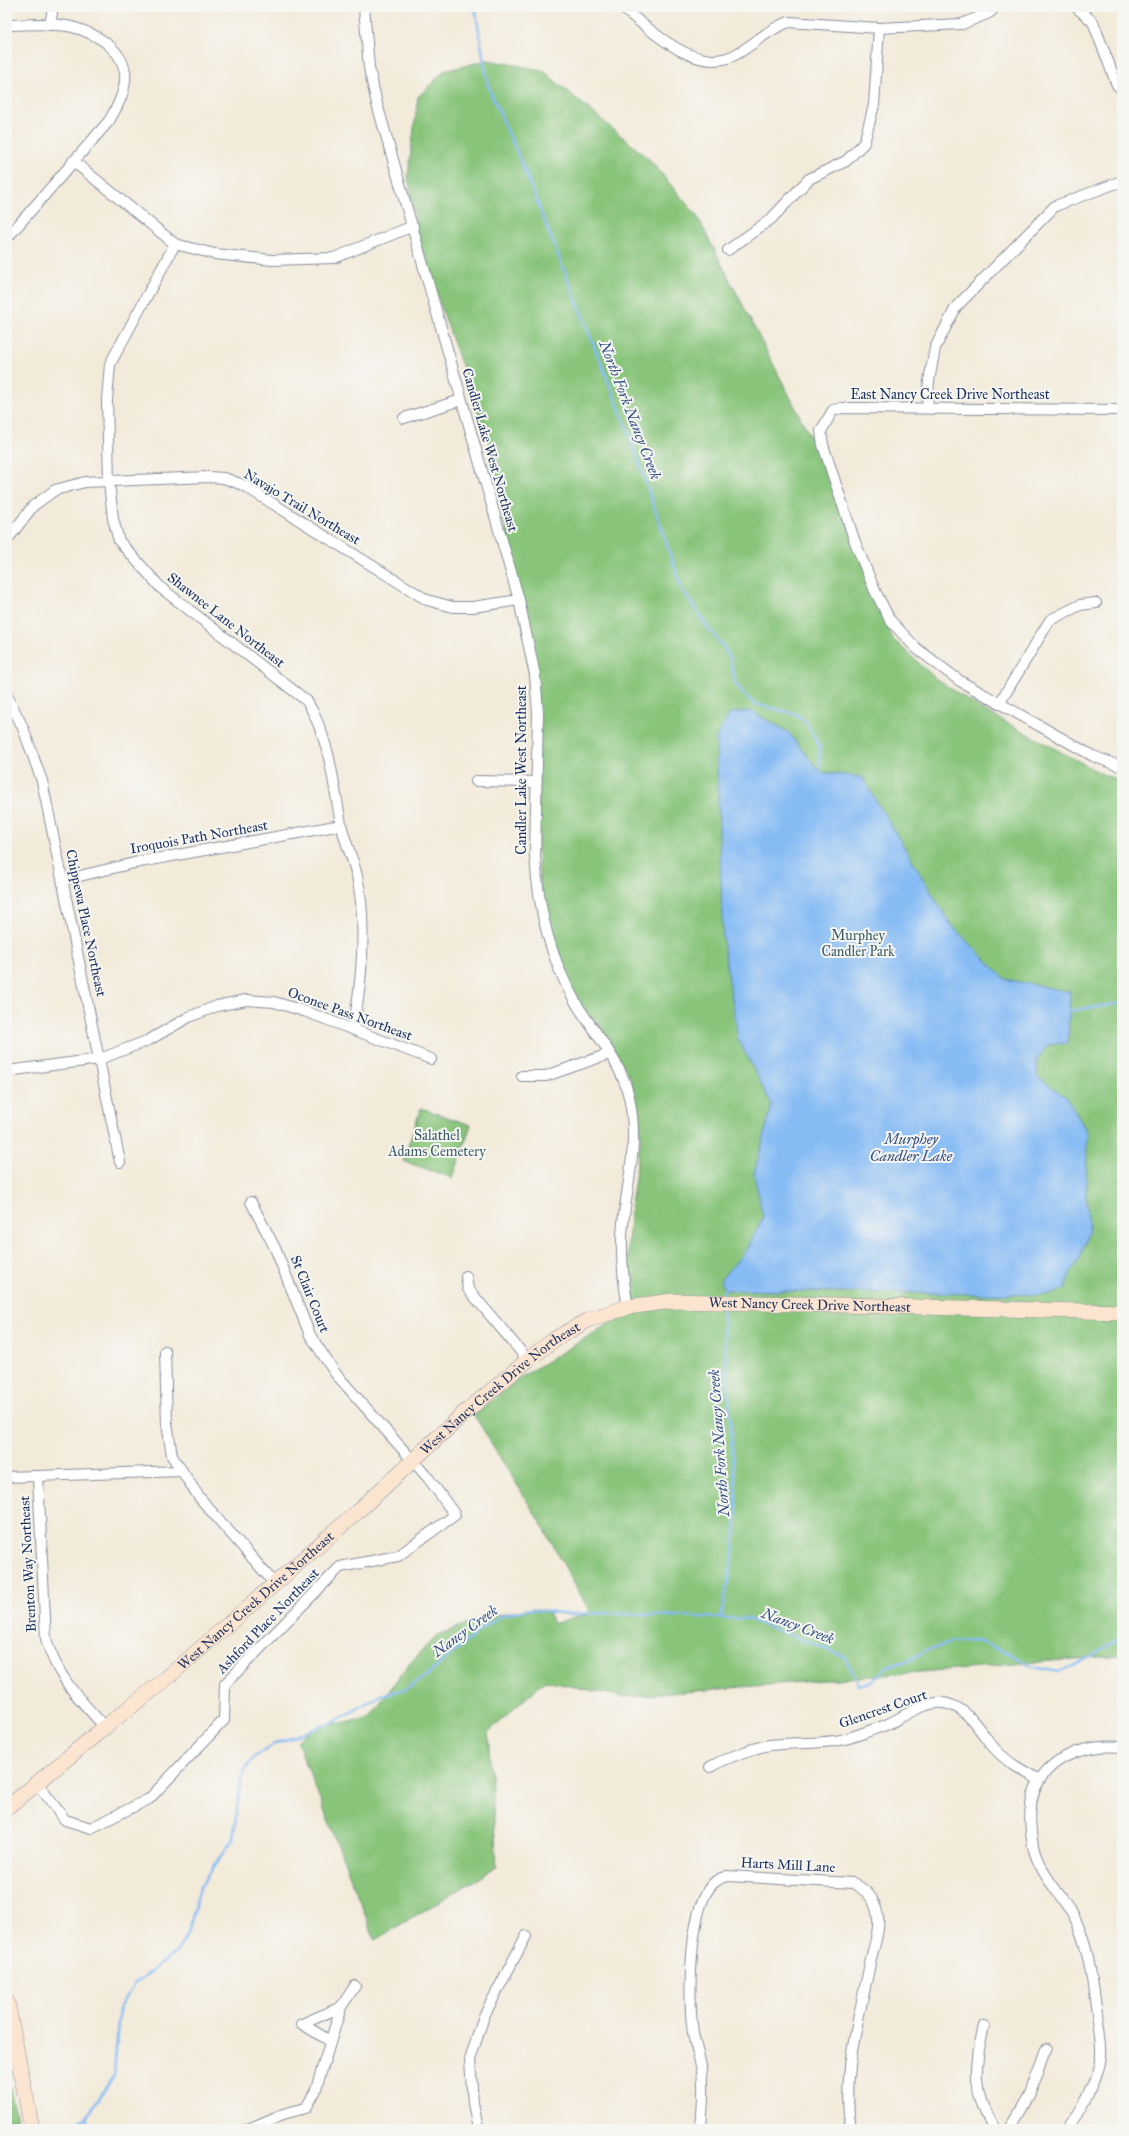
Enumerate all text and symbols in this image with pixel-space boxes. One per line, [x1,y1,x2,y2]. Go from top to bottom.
water label: North Fork Nancy Creek [595,337,665,482]
street label: Candler Lake West Northeast [458,366,522,534]
street label: East Nancy Creek Drive Northeast [850,386,1050,403]
street label: Navajo Trail Northeast [241,465,363,549]
street label: Shawnee Lane Northeast [164,569,288,671]
street label: Candler Lake West Northeast [513,685,530,855]
street label: Iroquois Path Northeast [129,817,269,858]
street label: Chippewa Place Northeast [62,848,110,998]
park label: Murphey Candler Park [821,927,895,960]
street label: Oconee Pass Northeast [285,984,415,1044]
park label: Salathel Adams Cemetery [387,1127,486,1160]
water label: Murphey Candler Lake [870,1130,953,1165]
street label: St Clair Court [287,1253,333,1335]
street label: West Nancy Creek Drive Northeast [709,1293,911,1315]
street label: West Nancy Creek Drive Northeast [416,1318,583,1458]
water label: North Fork Nancy Creek [705,1368,733,1518]
street label: Brenton Way Northeast [16,1495,40,1633]
street label: West Nancy Creek Drive Northeast [174,1528,337,1673]
street label: Ashford Place Northeast [212,1565,323,1678]
water label: Nancy Creek [428,1601,501,1661]
water label: Nancy Creek [758,1604,837,1648]
street label: Glencrest Court [837,1686,929,1732]
street label: Harts Mill Lane [740,1854,836,1876]

